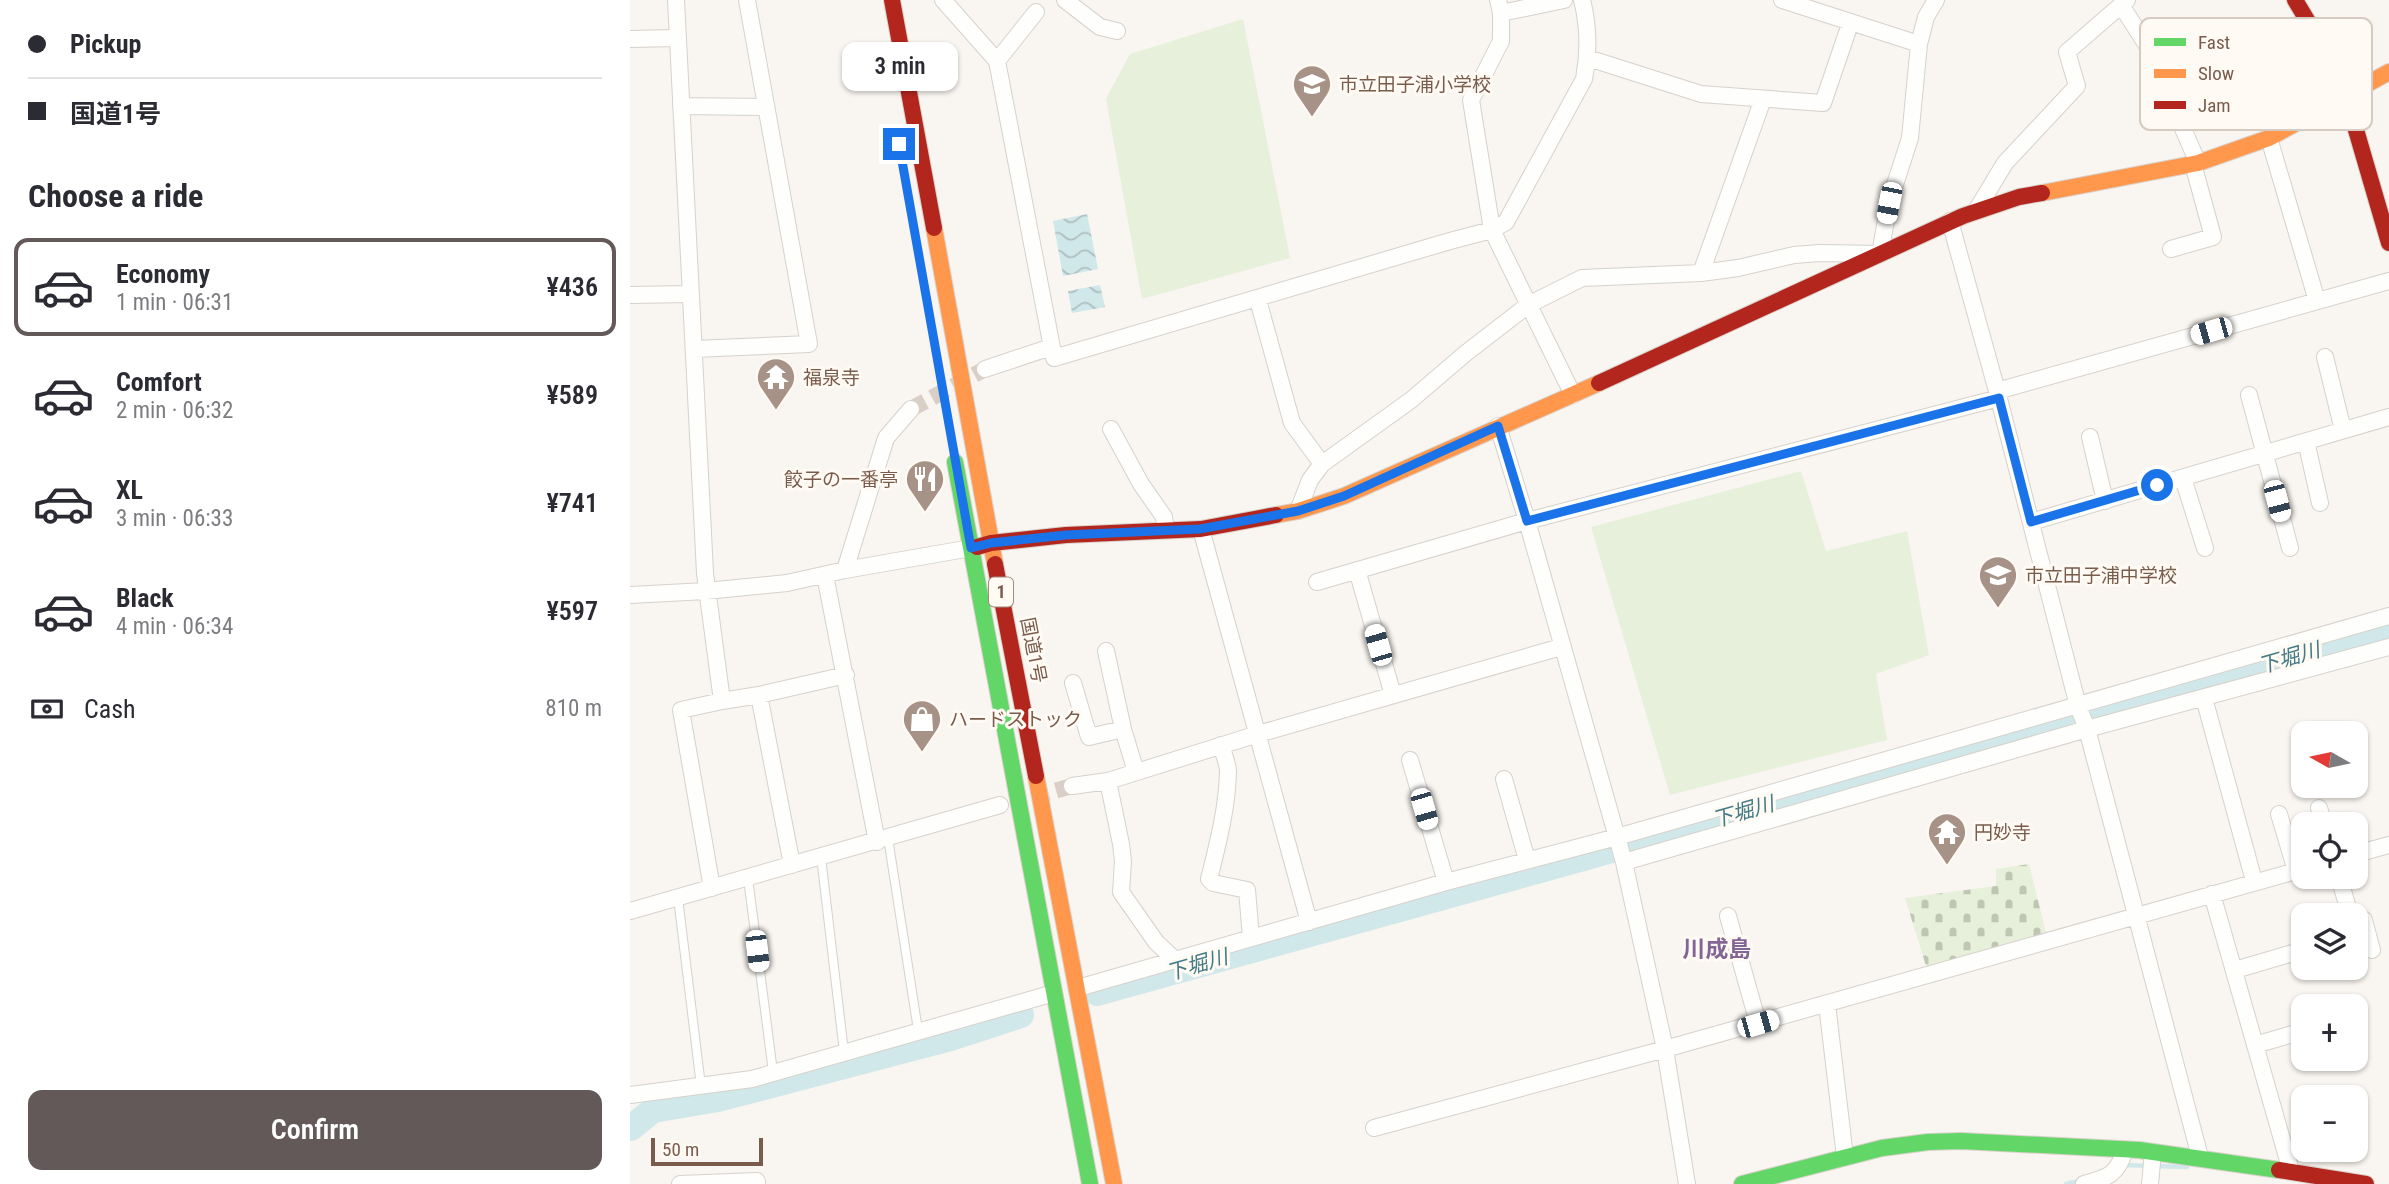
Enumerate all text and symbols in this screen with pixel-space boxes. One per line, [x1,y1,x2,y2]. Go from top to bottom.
legend [2140,18,2372,130]
text: Pickup [70,29,141,59]
text: Fast [2198,31,2230,54]
callout: 3 min [841,43,957,92]
text: 3 min [875,53,925,80]
text: Slow [2198,62,2234,85]
school or university icon: 市立田子浦小学校 [1291,63,1333,118]
place label: 市立田子浦小学校 [1339,73,1491,96]
text: Jam [2198,94,2231,117]
text: 国道1号 [70,99,161,129]
route end [883,128,915,160]
text: Choose a ride [28,177,203,215]
car [1875,180,1904,226]
icon: car [32,256,95,319]
text: Economy [116,259,210,289]
text: ¥436 [546,272,598,302]
text: 1 min · 06:31 [116,289,233,316]
car [2188,315,2235,347]
temple icon: 福泉寺 [755,356,797,411]
icon: car [32,364,95,427]
place label: 福泉寺 [803,366,860,389]
text: Comfort [116,367,202,397]
text: ¥589 [546,380,598,410]
text: 2 min · 06:32 [116,397,233,424]
restaurant icon: 餃子の一番亭 [904,458,946,513]
place label: 餃子の一番亭 [784,468,898,491]
route start [2141,469,2173,501]
icon: car [32,472,95,535]
text: XL [116,475,143,505]
car [2262,478,2293,524]
text: ¥741 [546,488,598,518]
text: 3 min · 06:33 [116,505,233,532]
school or university icon: 市立田子浦中学校 [1977,554,2019,609]
place label: 市立田子浦中学校 [2025,564,2177,587]
road number: 1 [989,578,1013,606]
icon: car [32,580,95,643]
text: Black [116,583,174,613]
text: ¥597 [546,596,598,626]
text: 4 min · 06:34 [116,613,233,640]
street label: 国道1号 [1016,615,1051,685]
car [1363,622,1394,668]
water label: 下堀川 [2255,637,2325,678]
icon: cash [28,690,66,728]
text: Cash [84,694,136,724]
text: 810 m [545,695,602,722]
shop icon: ハードストック [901,698,943,753]
place label: ハードストック [949,708,1082,731]
north arrow [2291,721,2368,798]
map controls [2291,721,2368,1162]
car [1409,786,1440,832]
water label: 下堀川 [1709,791,1779,832]
temple icon: 円妙寺 [1926,811,1968,866]
button: locate [2291,812,2368,889]
place label: 円妙寺 [1974,821,2031,844]
button: layers [2291,903,2368,980]
car [745,929,770,973]
district label: 川成島 [1683,936,1752,963]
water label: 下堀川 [1163,944,1233,985]
button: + [2291,994,2368,1071]
car [1735,1008,1782,1040]
button: − [2291,1085,2368,1162]
button: Confirm [28,1090,602,1170]
scale bar [651,1135,763,1167]
text: 50 m [662,1138,699,1161]

